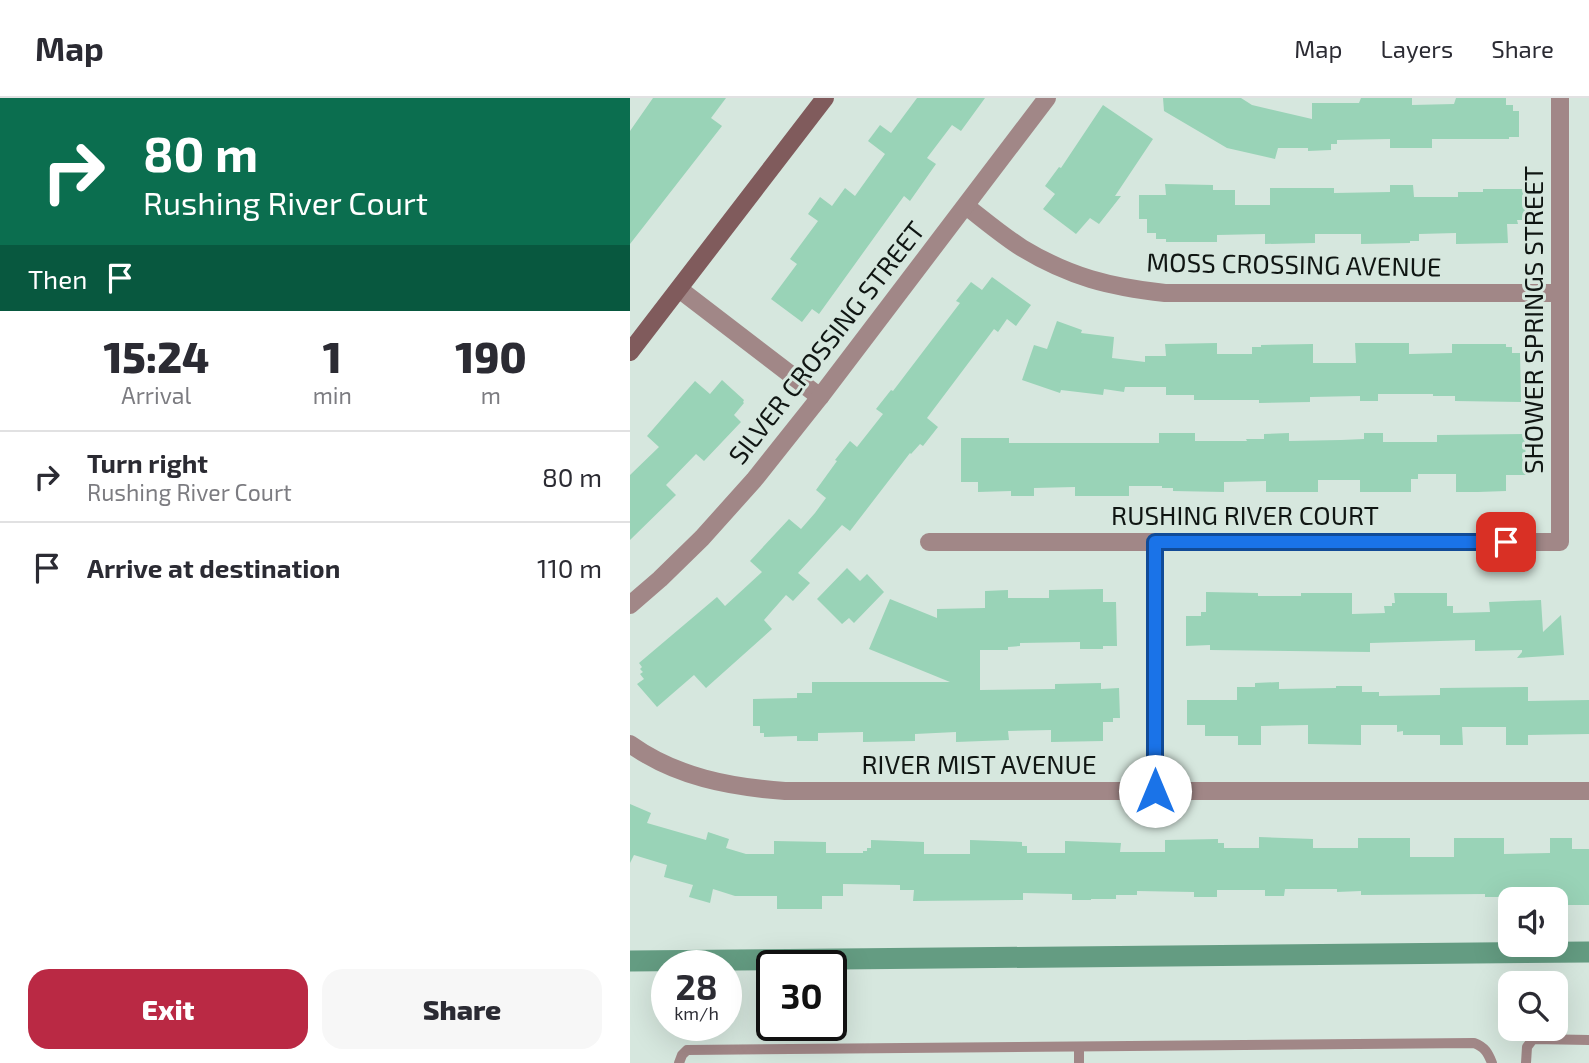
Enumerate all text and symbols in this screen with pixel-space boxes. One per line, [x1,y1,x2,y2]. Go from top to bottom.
text: Map [35,28,104,68]
text: Map [1294,34,1342,63]
text: Layers [1380,34,1453,63]
text: Share [1491,34,1554,63]
text: 80 m [143,123,258,182]
icon: right [28,126,119,217]
street label: SHOWER SPRINGS STREET [1517,166,1548,474]
text: Rushing River Court [143,183,428,221]
street label: SILVER CROSSING STREET [721,214,930,470]
street label: MOSS CROSSING AVENUE [1146,245,1442,282]
icon: arrive [101,259,139,297]
text: Then [28,263,87,294]
text: 15:24 [103,331,209,381]
text: 1 [323,331,342,381]
text: 190 [455,331,527,381]
text: Arrival [121,381,191,409]
text: min [313,381,352,409]
text: m [481,381,501,409]
text: Turn right [87,447,208,478]
icon: right [28,458,66,496]
text: 80 m [542,461,602,492]
text: Rushing River Court [87,478,292,506]
street label: RUSHING RIVER COURT [1111,499,1379,530]
pin [1476,512,1536,572]
icon: arrive [1487,523,1525,561]
icon: arrive [28,549,66,587]
text: Arrive at destination [87,552,340,583]
text: 110 m [537,552,602,583]
street label: RIVER MIST AVENUE [862,748,1096,779]
position arrow [1118,754,1192,828]
map controls [1498,887,1568,1041]
button: sound [1498,887,1568,957]
speed limit sign: 30 [756,950,847,1041]
text: 28 [675,965,718,1007]
button: Exit [28,969,308,1049]
button: Share [322,969,602,1049]
button: search [1498,971,1568,1041]
text: km/h [674,1002,719,1024]

